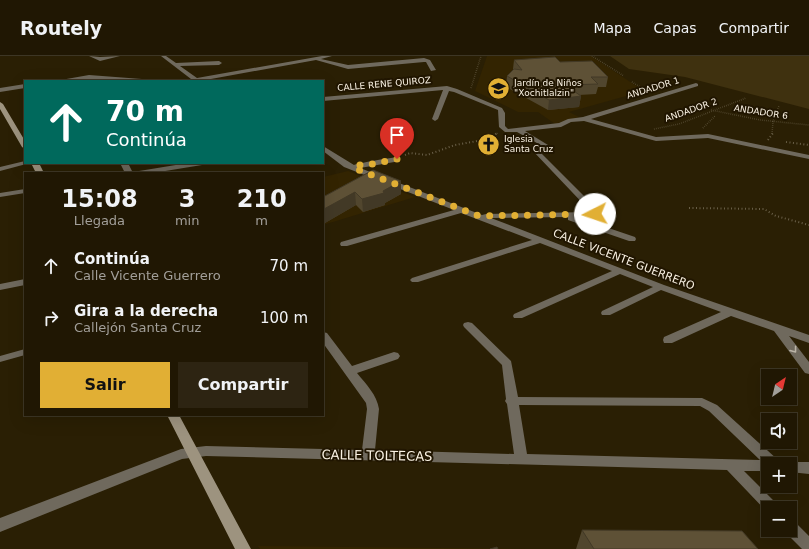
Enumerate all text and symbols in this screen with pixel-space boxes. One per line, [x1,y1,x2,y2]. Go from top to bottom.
text: Routely [20,17,102,39]
text: Mapa [593,20,632,36]
text: Capas [654,20,697,36]
text: Compartir [719,20,789,36]
street label: CALLE RENE QUIROZ [337,75,431,93]
school or university icon: Jardín de Niños "Xochitlalzin" [485,75,511,101]
street label: ANDADOR 1 [625,75,681,101]
place label: Jardín de Niños "Xochitlalzin" [513,78,582,98]
text: 70 m [106,95,184,128]
icon: ahead [40,96,92,148]
street label: ANDADOR 2 [664,96,718,124]
street label: ANDADOR 6 [733,103,789,121]
pin [380,118,414,159]
icon: arrive [386,124,408,146]
text: Continúa [106,129,187,150]
church icon: Iglesia Santa Cruz [476,131,502,157]
place label: Iglesia Santa Cruz [504,134,554,154]
text: 15:08 [61,185,138,213]
text: 3 [179,185,195,213]
text: 210 [237,185,287,213]
position arrow [574,193,616,235]
text: Llegada [74,213,125,228]
text: min [175,213,199,228]
text: m [255,213,268,228]
street label: CALLE VICENTE GUERRERO [551,226,697,293]
text: Continúa [74,250,150,268]
icon: ahead [40,255,62,277]
text: 70 m [270,257,308,275]
text: Calle Vicente Guerrero [74,268,221,283]
text: Gira a la derecha [74,302,218,320]
icon: right [40,307,62,329]
text: 100 m [260,309,308,327]
text: Callejón Santa Cruz [74,320,201,335]
one-way arrow [789,345,796,352]
button: Salir [40,362,170,408]
button: Compartir [178,362,308,408]
north arrow [761,369,797,405]
map controls [761,369,797,537]
button: sound [761,413,797,449]
street label: CALLE TOLTECAS [321,447,433,464]
button: + [761,457,797,493]
button: − [761,501,797,537]

